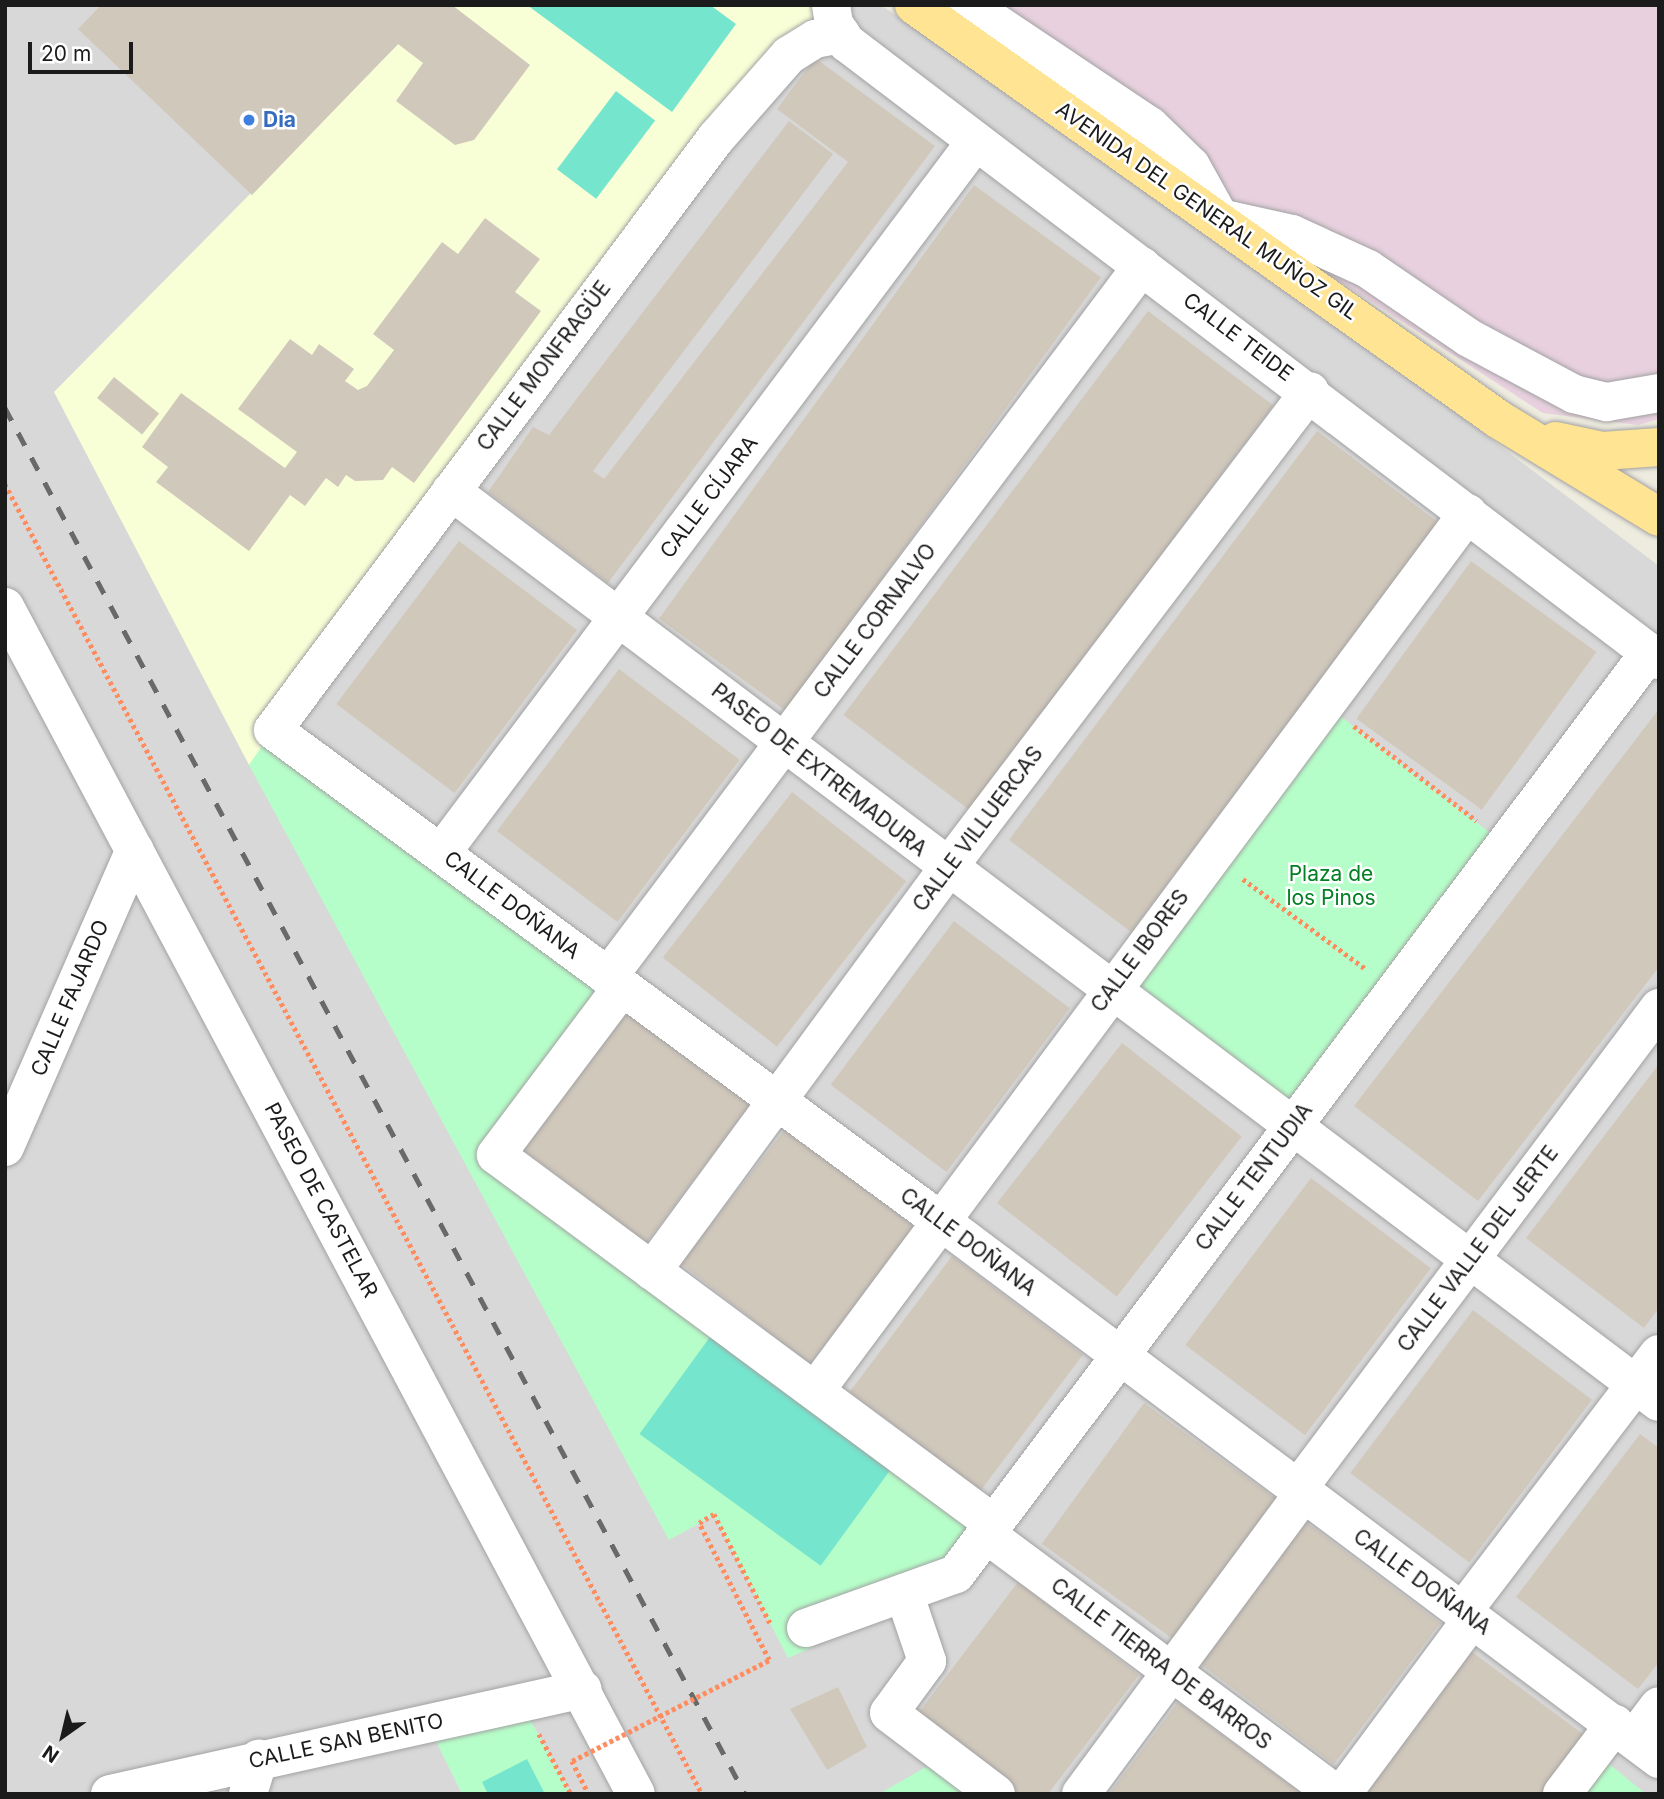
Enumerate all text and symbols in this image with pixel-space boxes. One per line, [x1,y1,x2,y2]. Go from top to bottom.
scale bar [32,28,136,72]
text: 20 m [41,41,91,66]
street label: AVENIDA DEL GENERAL MUÑOZ GIL [1051,96,1363,326]
place label: Dia [263,107,296,133]
marker: Dia [241,112,257,128]
street label: CALLE MONFRAGÜE [472,276,616,456]
street label: CALLE TEIDE [1178,287,1298,387]
street label: CALLE CÍJARA [655,431,763,563]
street label: CALLE CORNALVO [809,539,941,703]
street label: PASEO DE EXTREMADURA [706,678,932,862]
street label: CALLE VILLUERCAS [908,741,1048,917]
street label: CALLE DOÑANA [439,846,585,964]
park label: Plaza de los Pinos [1286,861,1376,911]
street label: CALLE IBORES [1086,885,1194,1017]
street label: CALLE FAJARDO [26,916,114,1080]
street label: PASEO DE CASTELAR [259,1098,383,1302]
street label: CALLE TENTUDIA [1190,1098,1318,1256]
street label: CALLE VALLE DEL JERTE [1392,1141,1564,1357]
street label: CALLE DOÑANA [895,1183,1041,1301]
street label: CALLE DOÑANA [1348,1524,1496,1640]
street label: CALLE TIERRA DE BARROS [1046,1573,1276,1755]
north arrow [28,1701,98,1771]
street label: CALLE SAN BENITO [246,1708,446,1774]
text: N [39,1740,63,1767]

